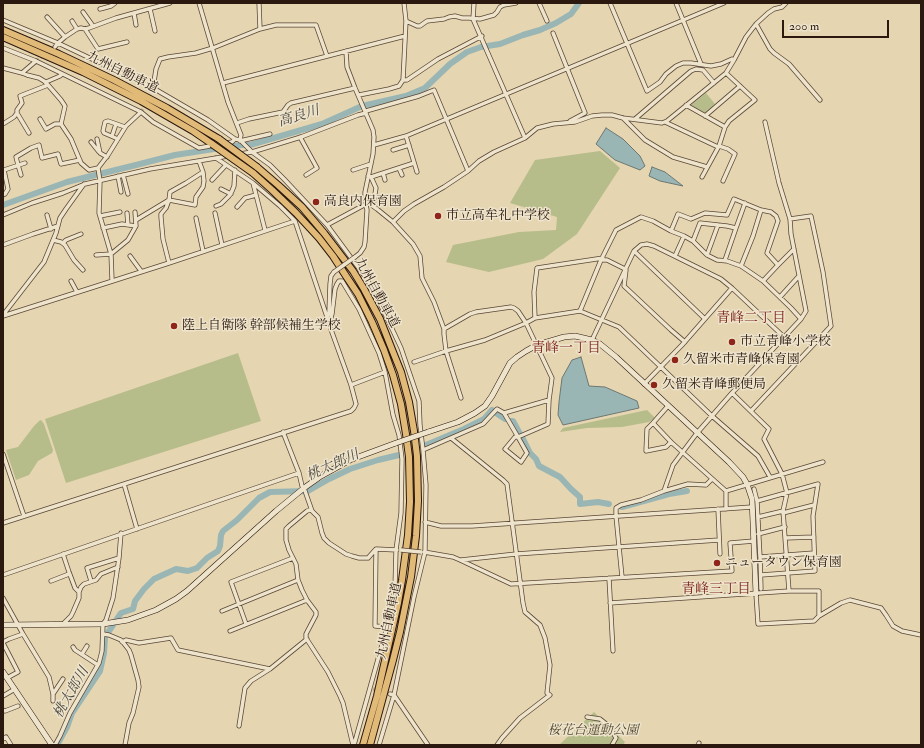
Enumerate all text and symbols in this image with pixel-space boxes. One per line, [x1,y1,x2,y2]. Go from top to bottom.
scale bar [784,12,891,38]
text: 200 m [789,19,819,34]
street label: 九州自動車道 [84,49,160,97]
water label: 高良川 [276,103,322,131]
place label: 高良内保育園 [324,194,402,210]
marker: 高良内保育園 [311,197,321,207]
place label: 市立高牟礼中学校 [446,208,550,224]
marker: 市立高牟礼中学校 [433,211,443,221]
street label: 九州自動車道 [350,255,402,331]
district label: 青峰二丁目 [716,311,786,327]
place label: 陸上自衛隊 幹部候補生学校 [182,318,341,334]
marker: 陸上自衛隊 幹部候補生学校 [169,321,179,331]
place label: 市立青峰小学校 [740,334,831,350]
marker: 市立青峰小学校 [727,337,737,347]
district label: 青峰一丁目 [531,341,601,357]
place label: 久留米市青峰保育園 [683,352,800,368]
marker: 久留米市青峰保育園 [670,355,680,365]
place label: 久留米青峰郵便局 [662,377,766,393]
marker: 久留米青峰郵便局 [649,380,659,390]
water label: 桃太郎川 [304,447,362,485]
place label: ニュータウン保育園 [725,555,842,571]
marker: ニュータウン保育園 [712,558,722,568]
street label: 九州自動車道 [374,581,406,661]
district label: 青峰三丁目 [681,582,751,598]
water label: 桃太郎川 [51,665,93,721]
park label: 桜花台運動公園 [548,723,638,739]

